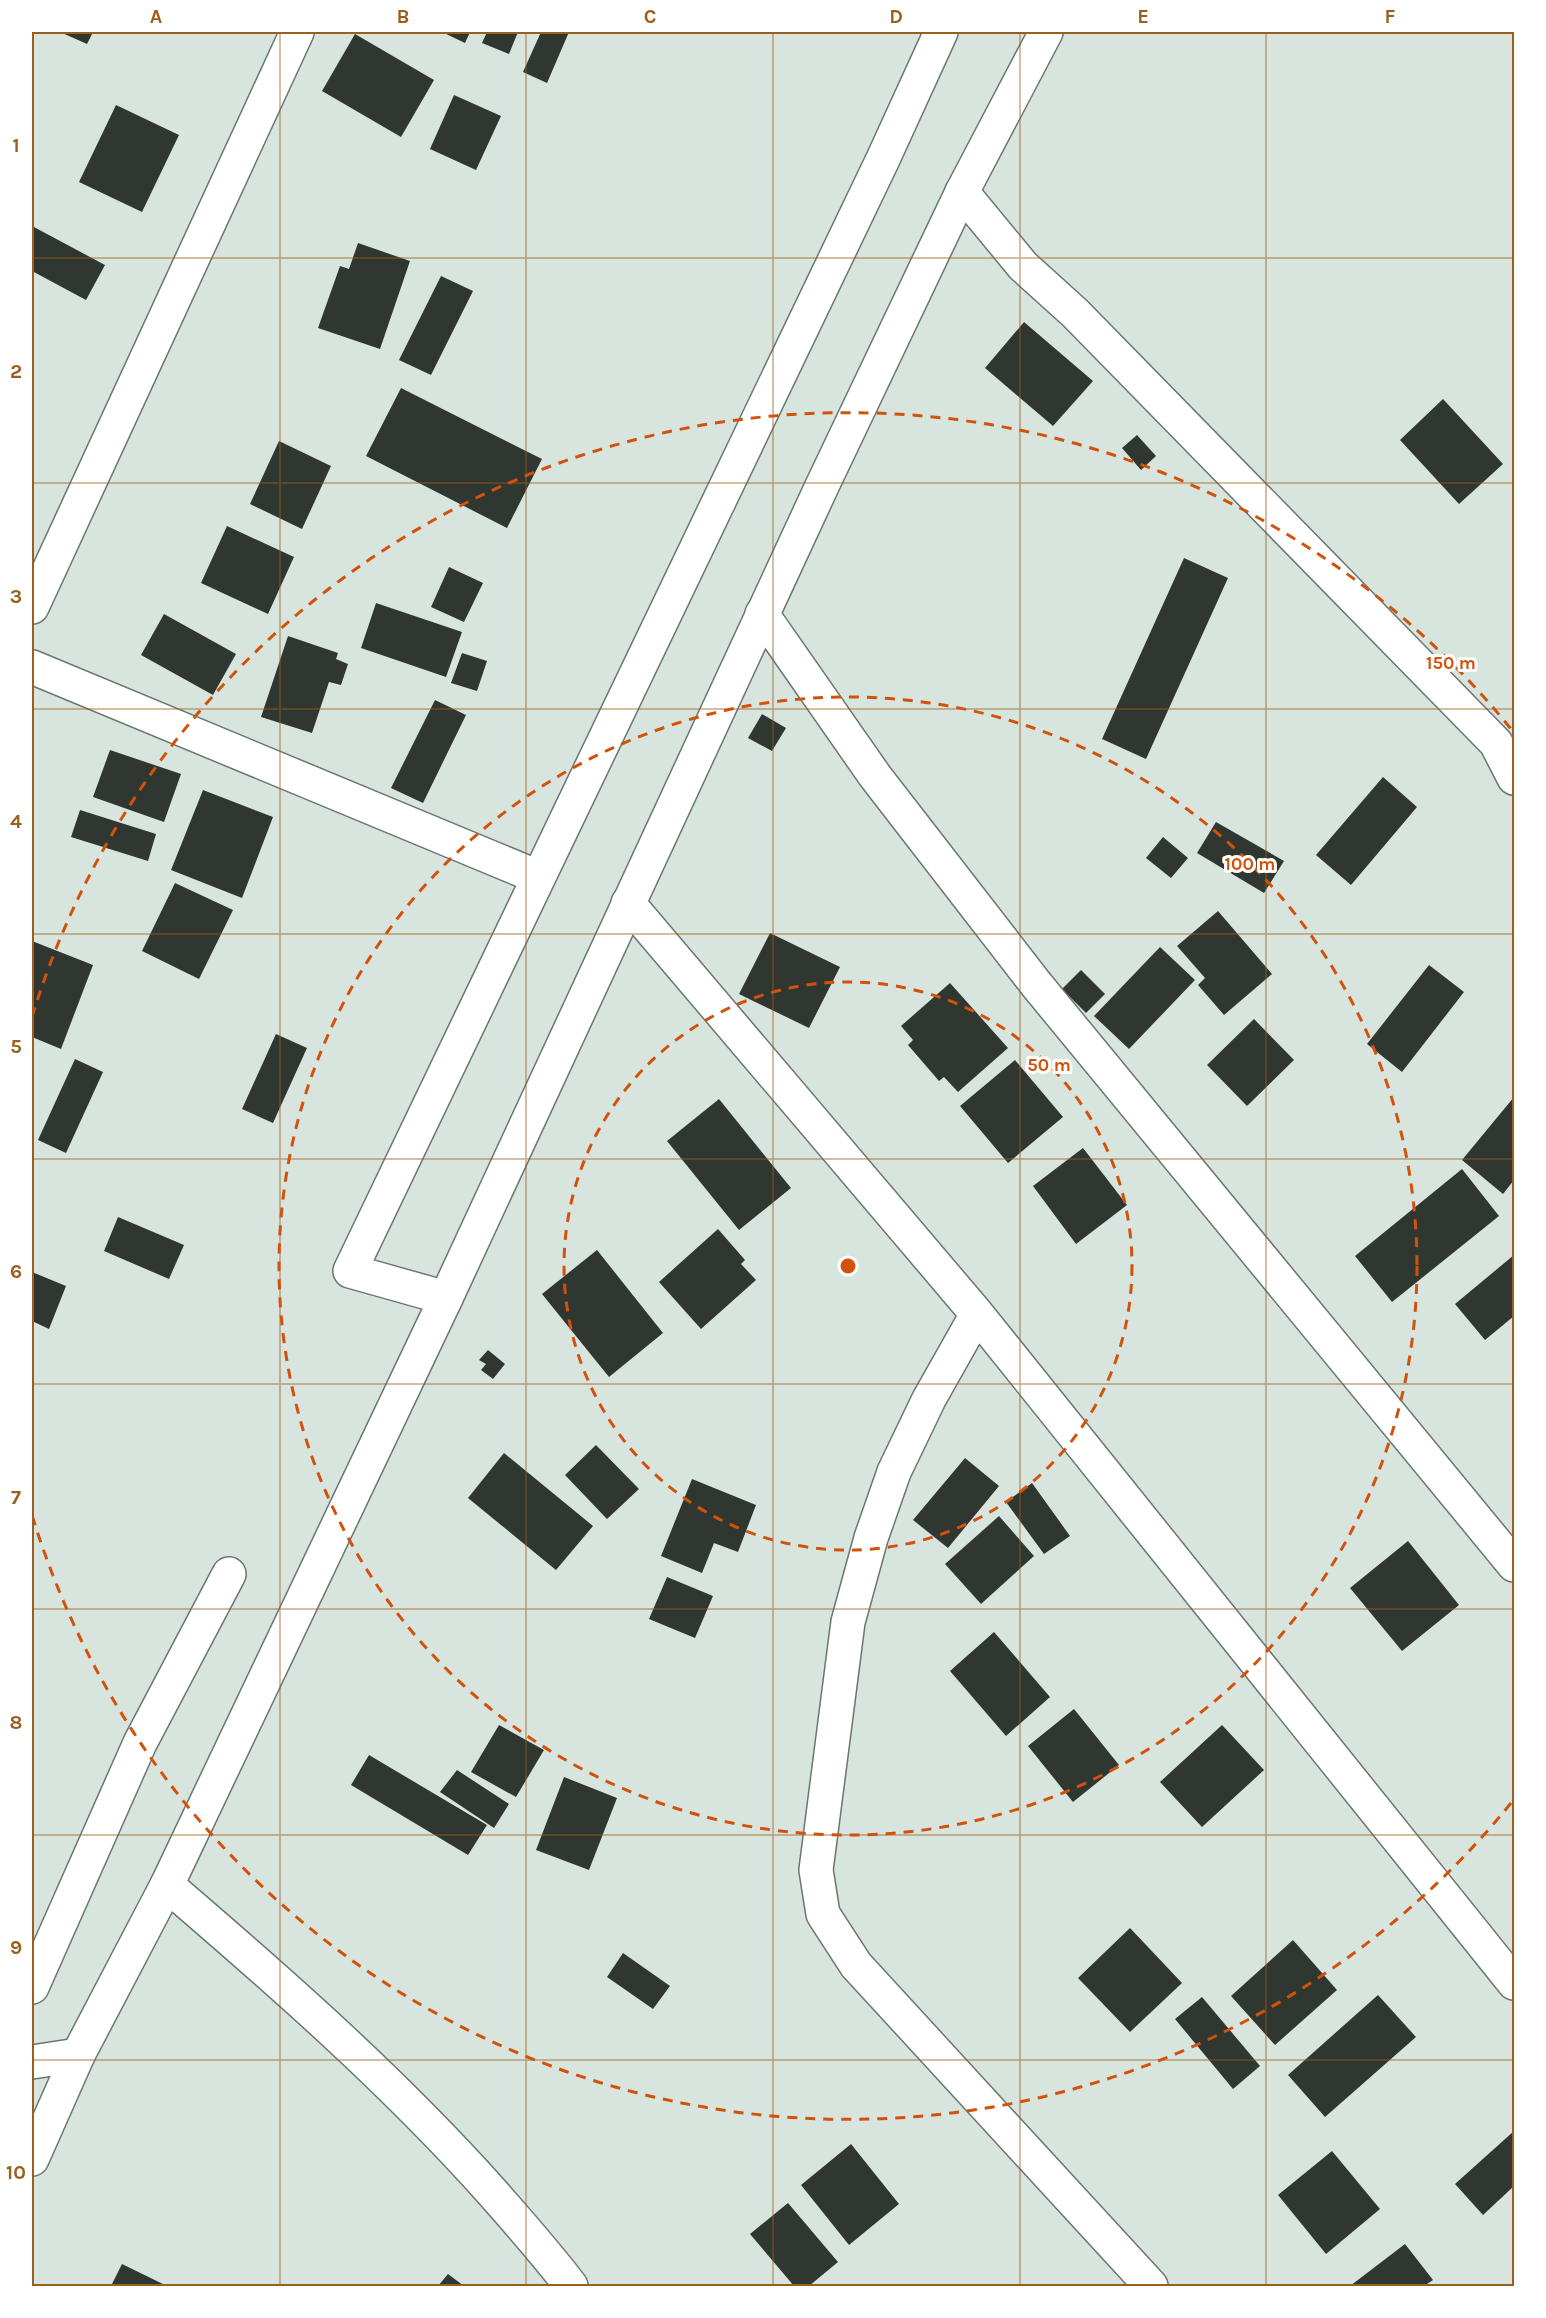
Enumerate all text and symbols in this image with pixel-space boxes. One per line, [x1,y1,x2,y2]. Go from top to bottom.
text: A [150,5,163,28]
text: B [397,5,409,28]
text: C [644,5,656,28]
text: D [889,5,903,28]
text: E [1137,5,1149,28]
text: F [1385,5,1396,28]
text: 1 [12,134,20,157]
text: 2 [10,360,22,383]
text: 3 [10,585,22,608]
text: 150 m [1426,652,1476,674]
text: 4 [10,810,22,833]
text: 100 m [1225,853,1275,875]
text: 5 [10,1035,22,1058]
text: 50 m [1027,1054,1071,1076]
centre of rings [838,1256,858,1276]
text: 6 [10,1260,22,1283]
text: 7 [11,1486,21,1509]
text: 8 [10,1711,22,1734]
text: 9 [10,1936,22,1959]
text: 10 [6,2161,26,2184]

